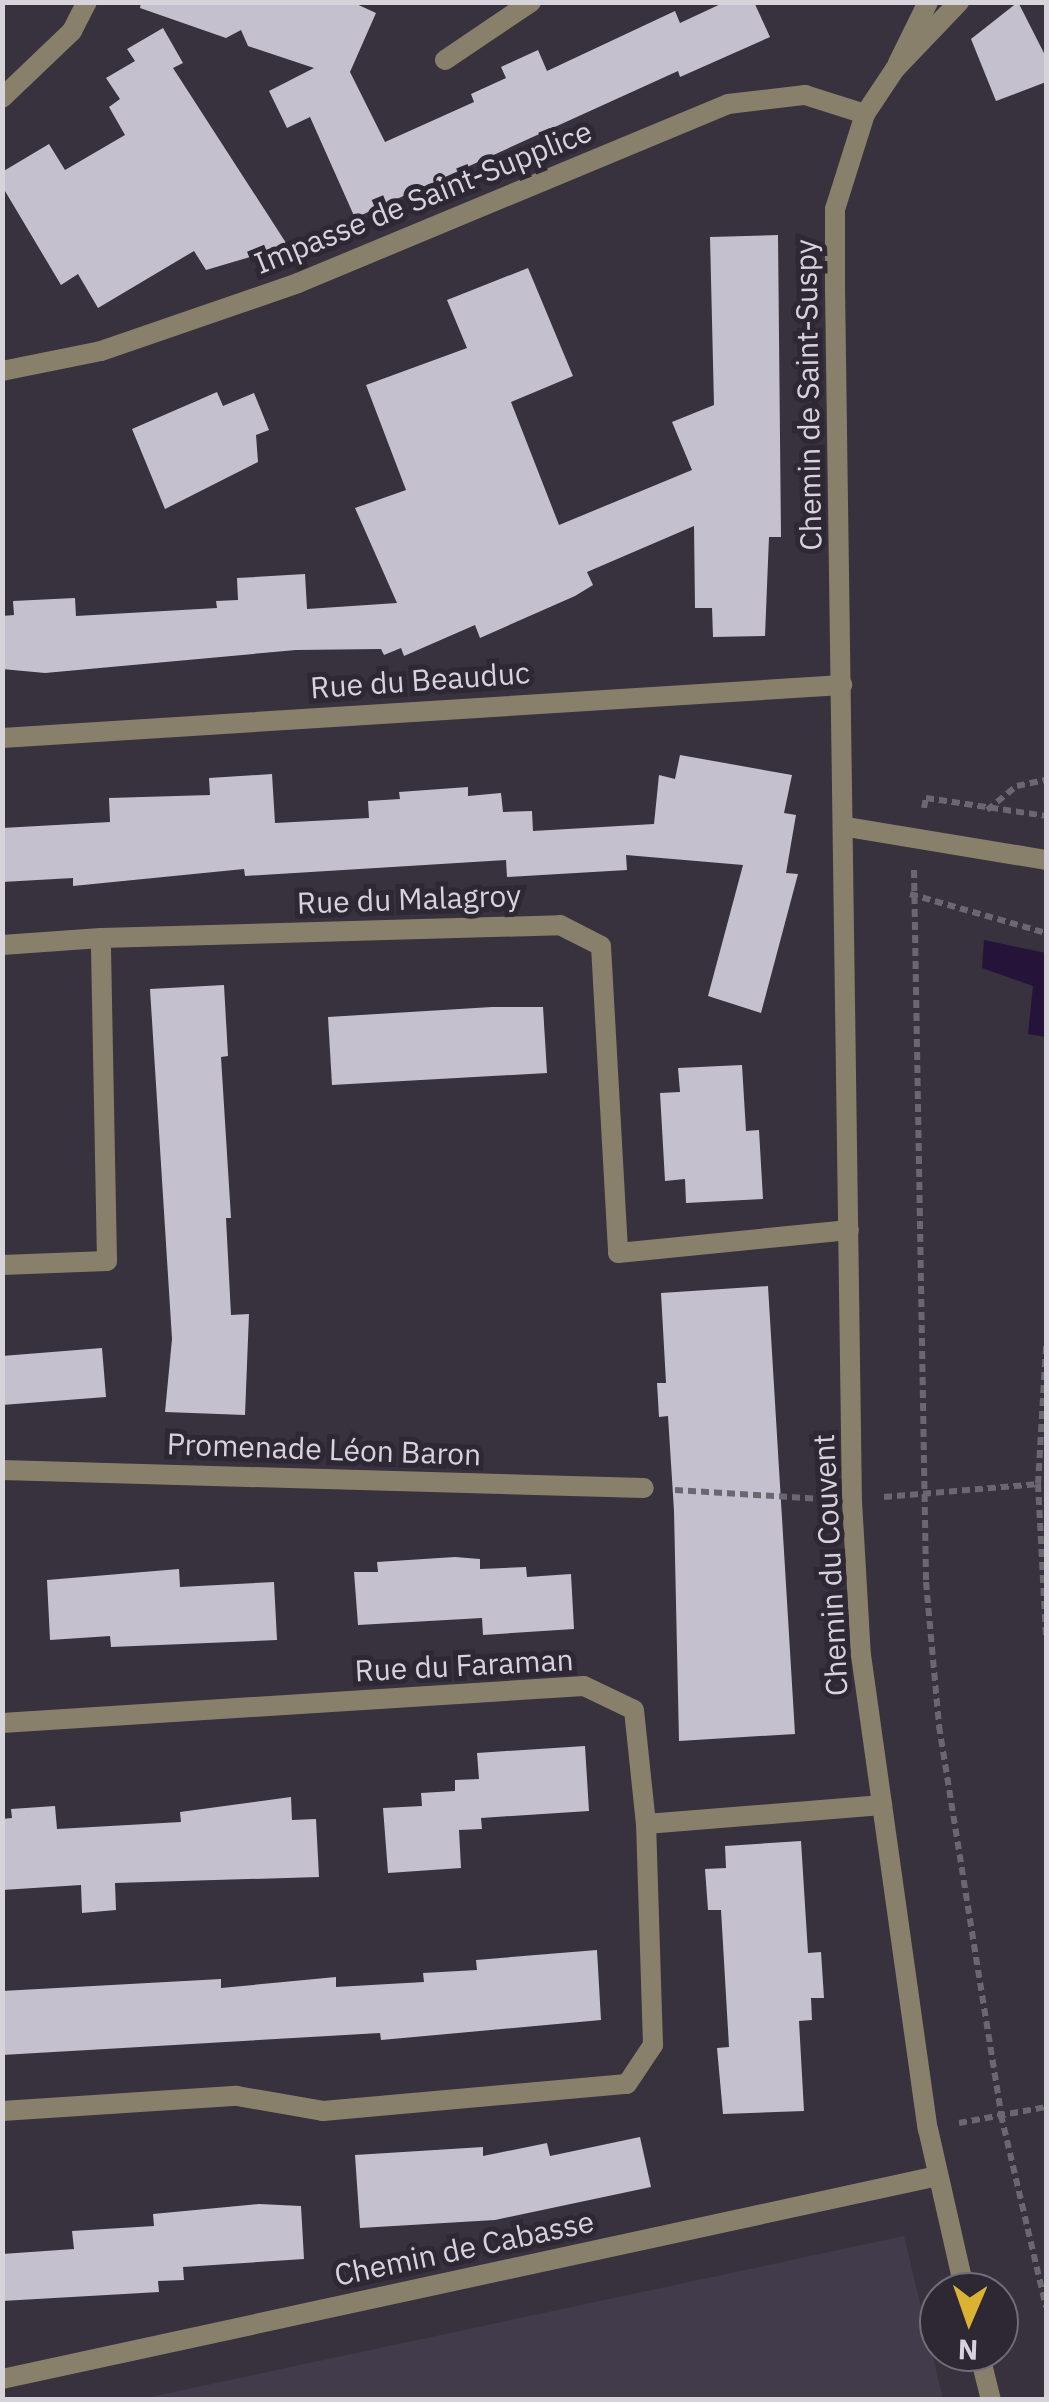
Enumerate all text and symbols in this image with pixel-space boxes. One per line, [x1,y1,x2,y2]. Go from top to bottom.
street label: Impasse de Saint-Supplice [249,113,597,281]
street label: Chemin de Saint-Suspy [787,239,829,551]
street label: Rue du Beauduc [309,654,531,706]
street label: Rue du Malagroy [296,877,522,921]
street label: Promenade Léon Baron [166,1426,482,1472]
street label: Chemin du Couvent [805,1433,855,1697]
street label: Rue du Faraman [354,1641,574,1689]
street label: Chemin de Cabasse [331,2203,597,2293]
north arrow [919,2272,1019,2372]
text: N [957,2332,979,2369]

